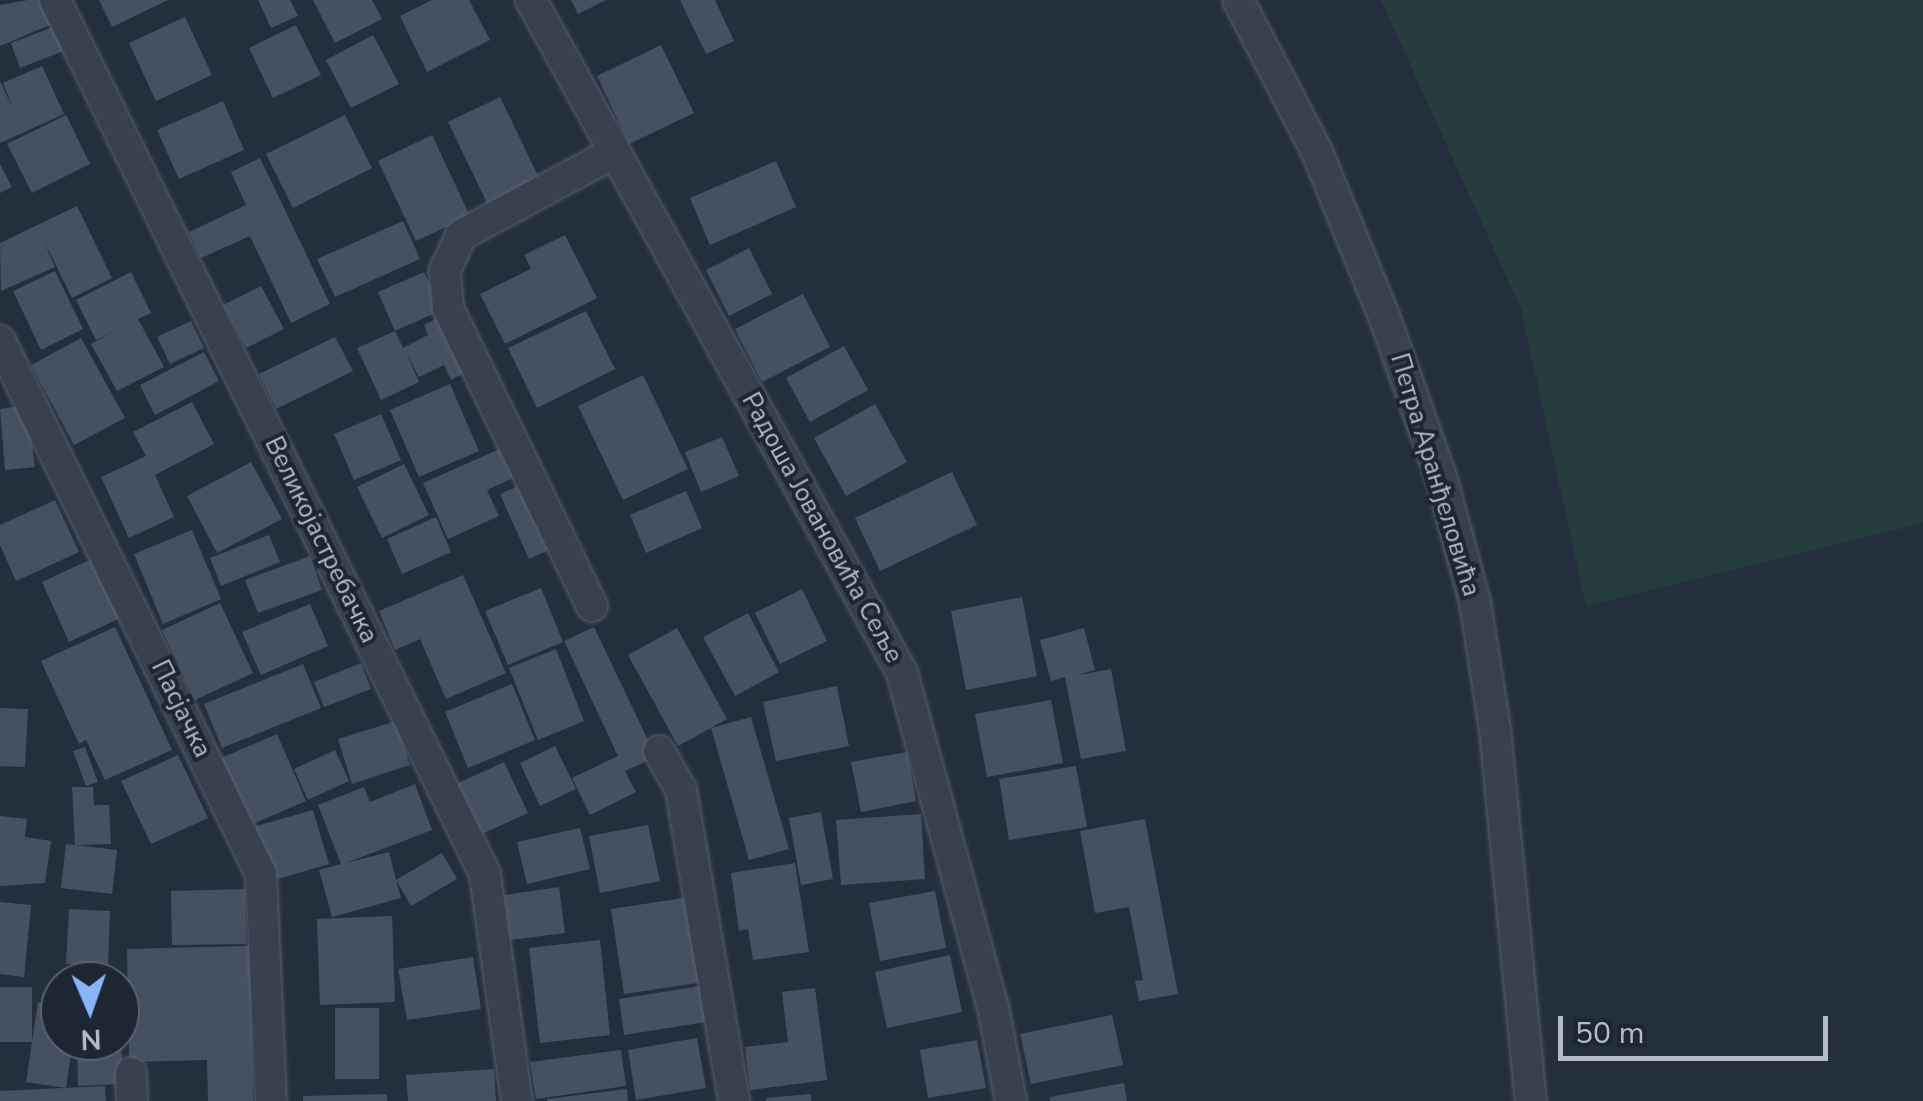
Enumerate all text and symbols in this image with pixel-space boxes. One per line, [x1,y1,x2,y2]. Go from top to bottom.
street label: Петра Аранђеловића [1384,350,1486,600]
street label: Радоша Јовановића Сеље [735,388,909,668]
street label: Великојастребачка [258,432,384,648]
street label: Пасјачка [145,656,217,762]
north arrow [40,961,140,1061]
scale bar [1563,996,1833,1058]
text: 50 m [1575,1013,1644,1054]
text: N [80,1020,102,1058]

